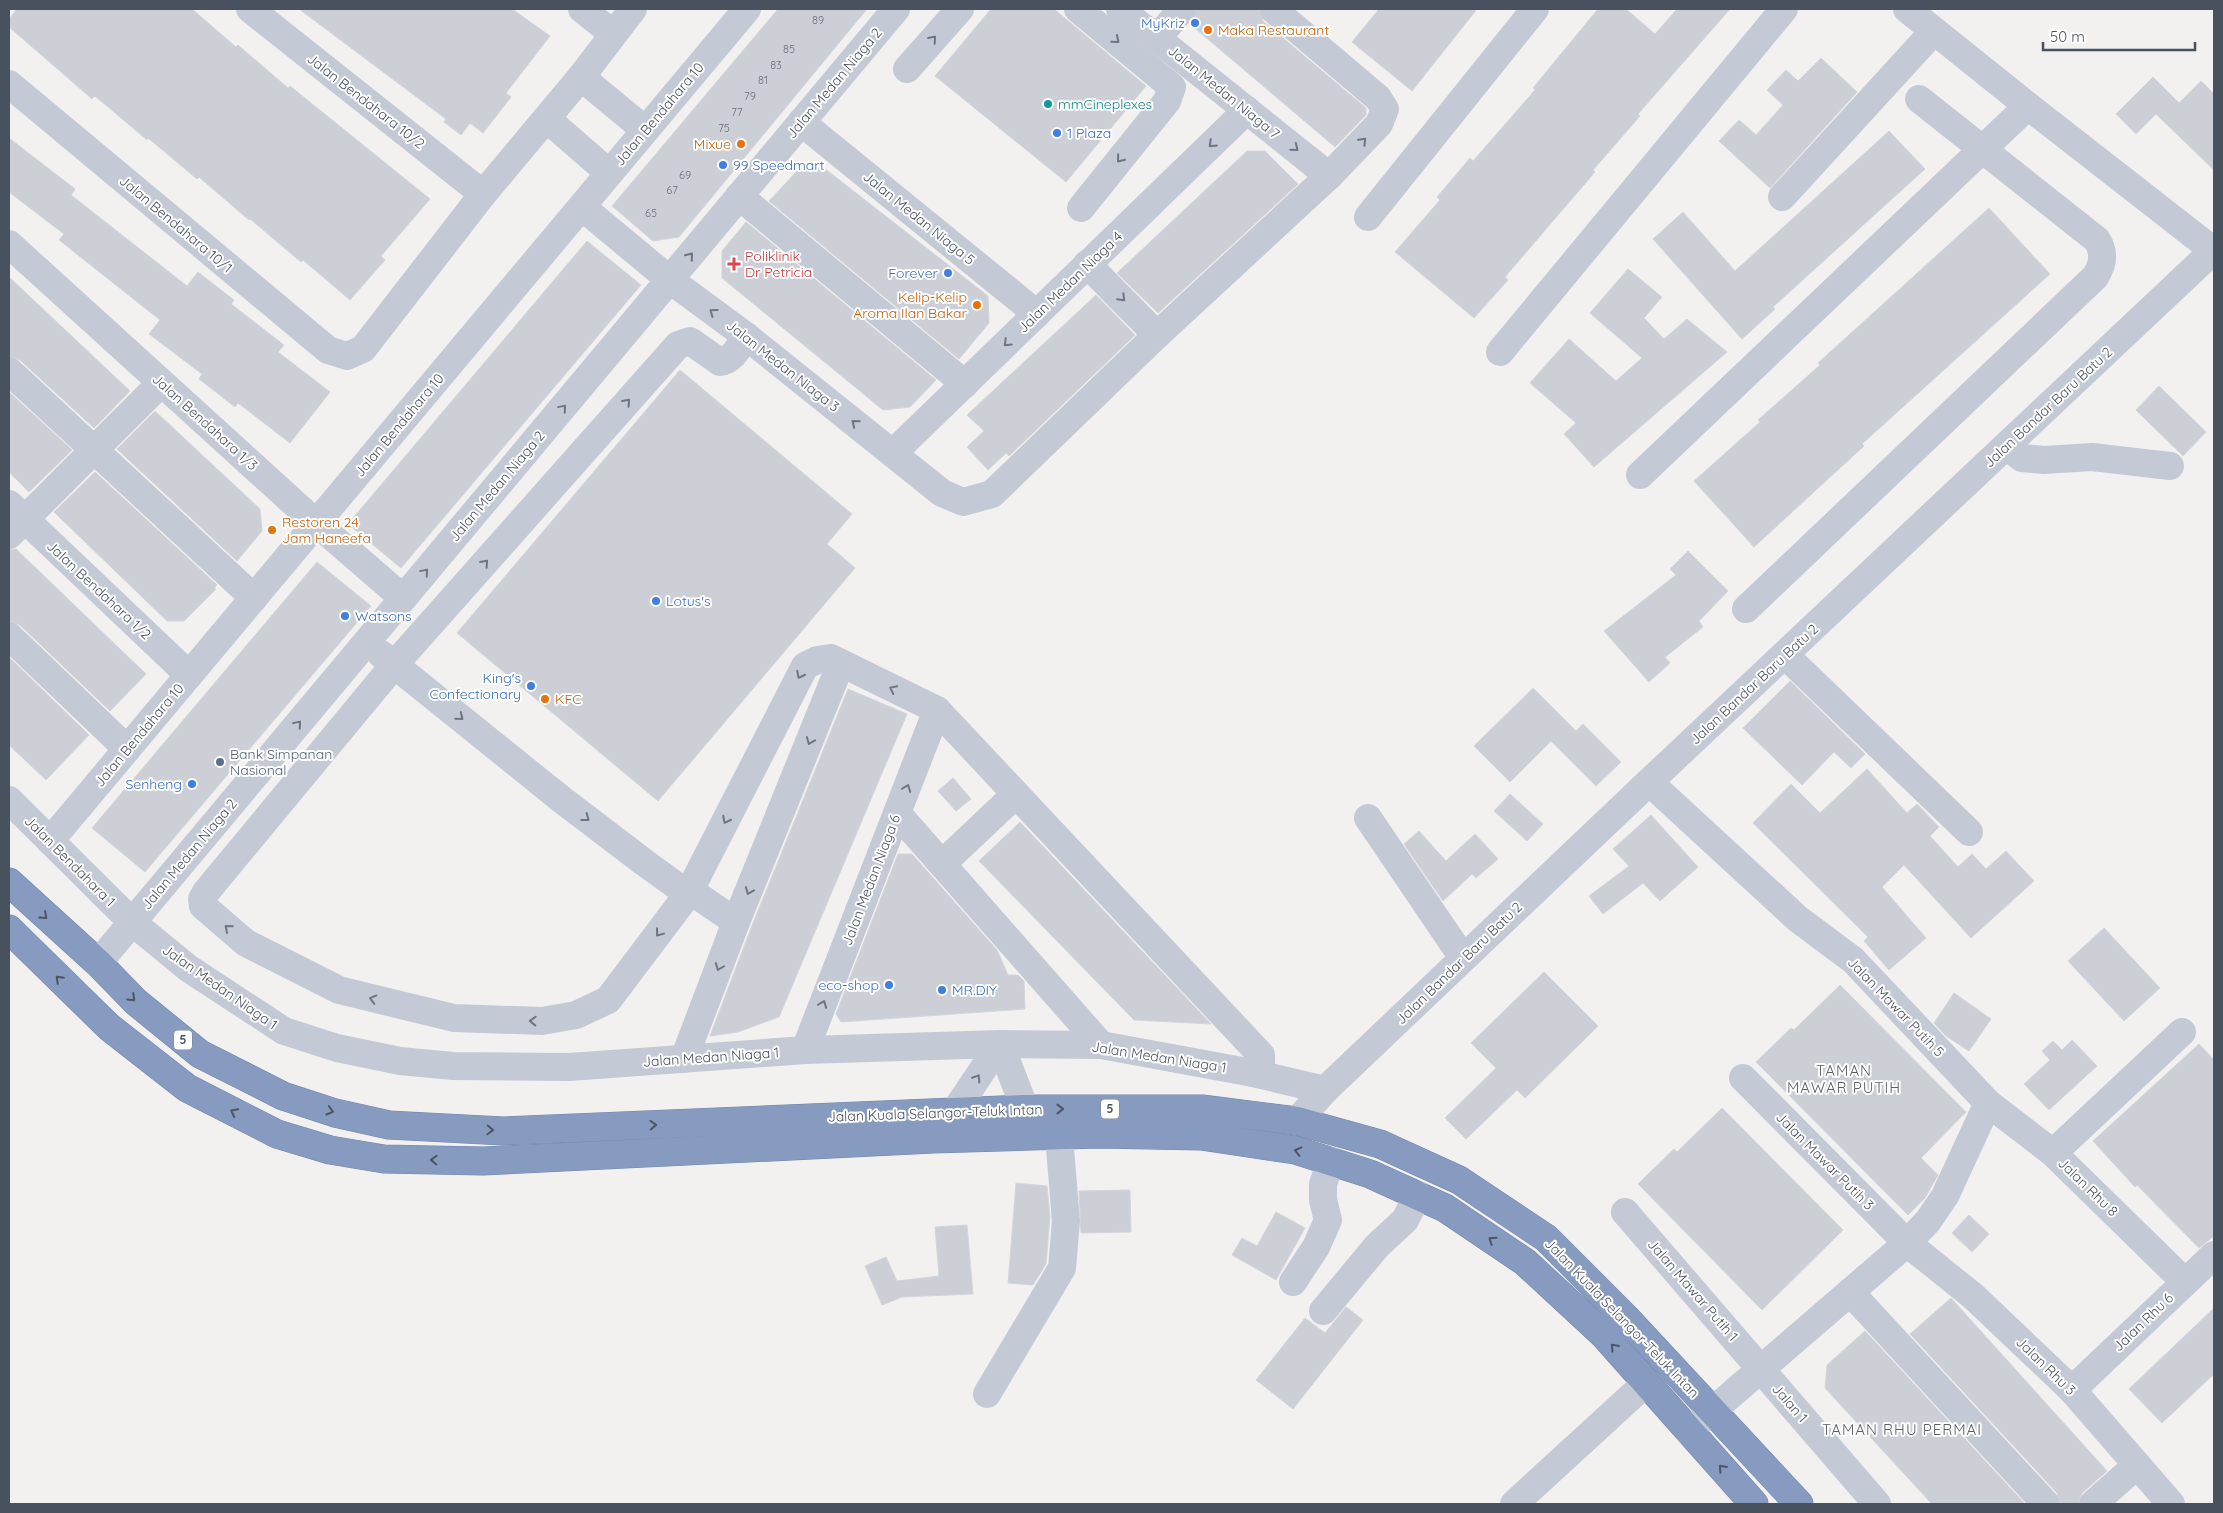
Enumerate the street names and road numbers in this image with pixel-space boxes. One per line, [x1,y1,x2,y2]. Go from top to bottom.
street label: Jalan Medan Niaga 2 [782,24,886,142]
street label: Jalan Medan Niaga 7 [1165,41,1283,143]
street label: Jalan Bendahara 10/2 [303,49,429,153]
street label: Jalan Bendahara 10 [610,59,708,169]
street label: Jalan Medan Niaga 5 [859,167,979,269]
street label: Jalan Bendahara 10/1 [116,171,236,277]
street label: Jalan Medan Niaga 4 [1014,227,1126,337]
street label: Jalan Medan Niaga 3 [723,316,843,416]
street label: Jalan Bandar Baru Batu 2 [1980,343,2116,471]
street label: Jalan Bendahara 1/3 [148,370,262,474]
street label: Jalan Bendahara 10 [350,370,448,480]
street label: Jalan Medan Niaga 2 [445,427,549,545]
street label: Jalan Bendahara 1/2 [43,537,155,643]
street label: Jalan Bandar Baru Batu 2 [1686,620,1822,748]
street label: Jalan Bendahara 10 [90,680,188,790]
street label: Jalan Medan Niaga 2 [137,795,241,913]
street label: Jalan Bendahara 1 [21,812,119,910]
street label: Jalan Medan Niaga 6 [838,812,904,948]
street label: Jalan Bandar Baru Batu 2 [1392,898,1526,1028]
street label: Jalan Medan Niaga 1 [159,941,281,1033]
street label: Jalan Mawar Putih 5 [1844,953,1948,1061]
road number: 5 [174,1030,192,1050]
street label: Jalan Medan Niaga 1 [1090,1037,1228,1077]
street label: Jalan Medan Niaga 1 [642,1043,780,1071]
street label: Jalan Kuala Selangor-Teluk Intan [827,1100,1043,1126]
road number: 5 [1101,1100,1119,1118]
street label: Jalan Mawar Putih 3 [1772,1108,1878,1214]
street label: Jalan Rhu 8 [2054,1154,2122,1220]
street label: Jalan Kuala Selangor-Teluk Intan [1541,1235,1703,1401]
street label: Jalan Mawar Putih 1 [1644,1235,1742,1345]
street label: Jalan Rhu 6 [2109,1289,2177,1355]
street label: Jalan Rhu 3 [2012,1333,2080,1399]
street label: Jalan 1 [1768,1380,1812,1426]

